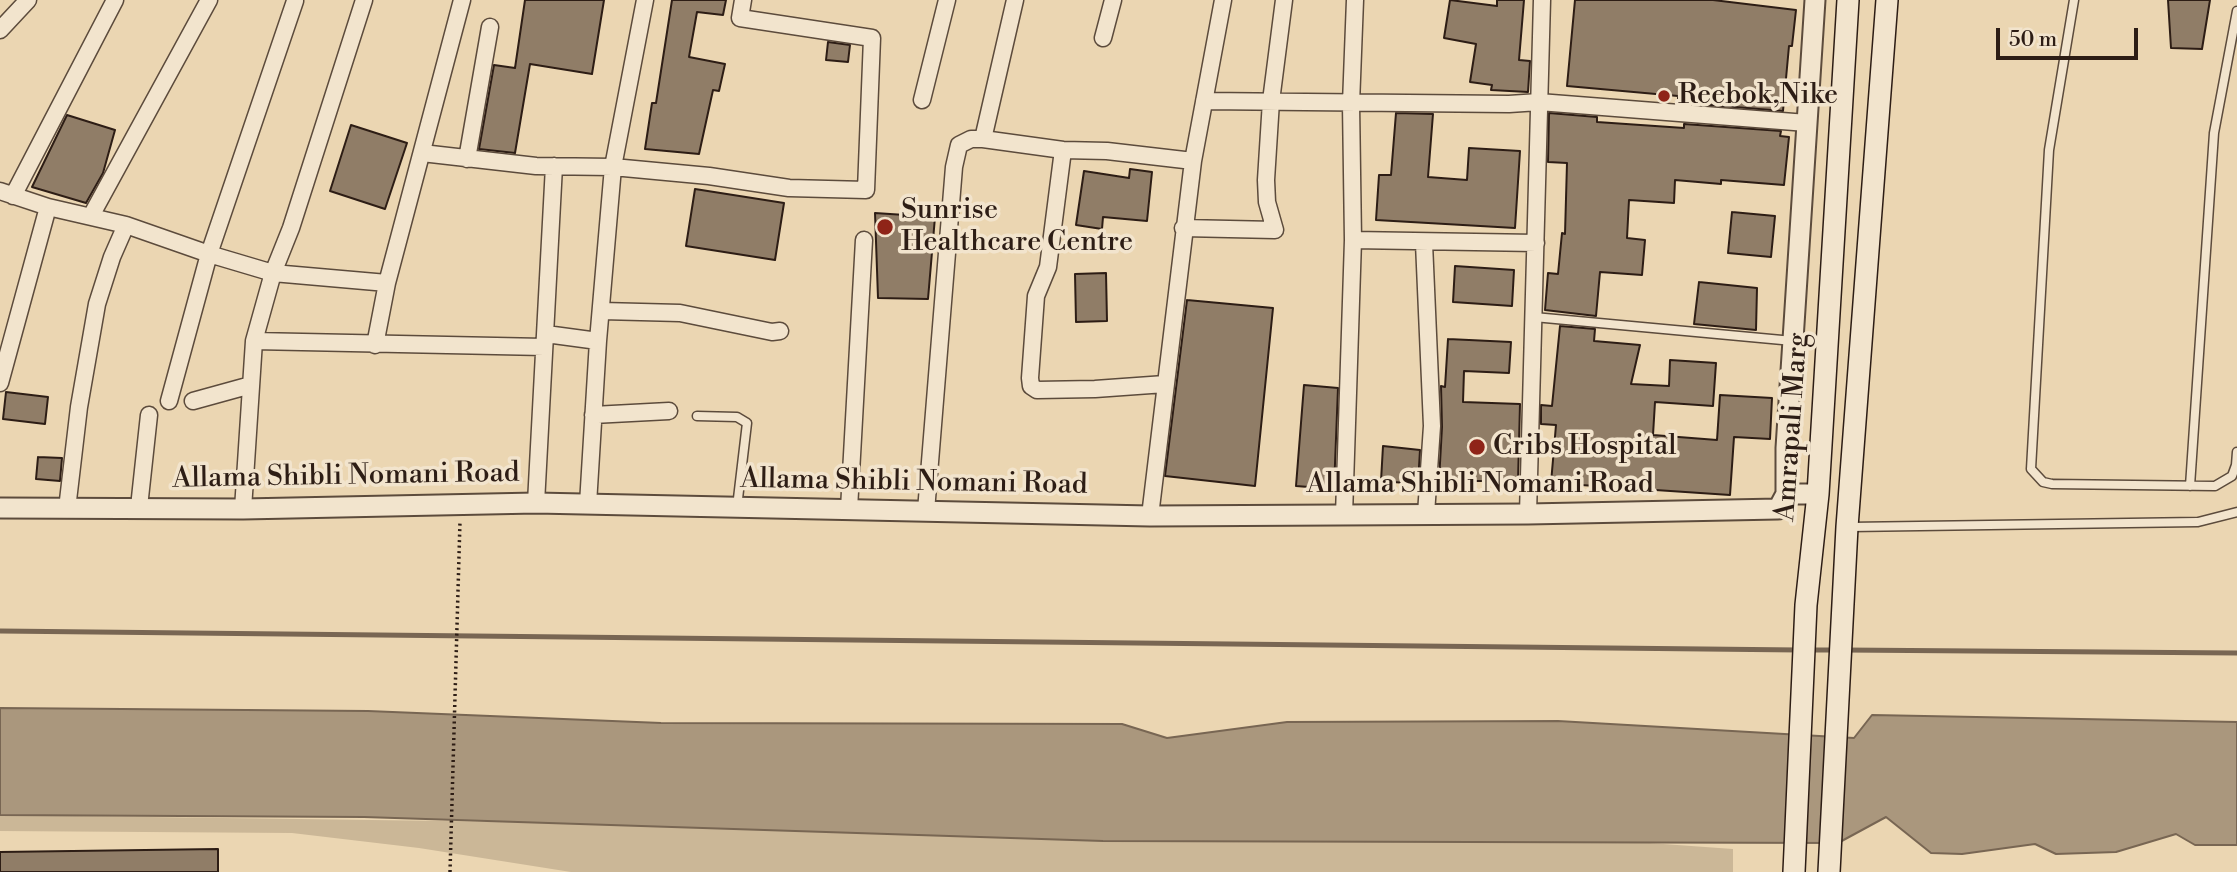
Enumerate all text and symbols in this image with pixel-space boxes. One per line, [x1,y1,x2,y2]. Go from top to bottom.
scale bar [1999,14,2141,58]
text: 50 m [2009,27,2057,53]
place label: Reebok,Nike [1678,79,1838,113]
marker: Reebok,Nike [1656,88,1672,104]
place label: Sunrise Healthcare Centre [901,194,1133,260]
marker: Sunrise Healthcare Centre [875,217,895,237]
street label: Amrapali Marg [1770,332,1816,522]
place label: Cribs Hospital [1493,430,1676,464]
marker: Cribs Hospital [1467,437,1487,457]
street label: Allama Shibli Nomani Road [172,457,520,497]
street label: Allama Shibli Nomani Road [740,463,1088,503]
street label: Allama Shibli Nomani Road [1306,468,1654,502]

